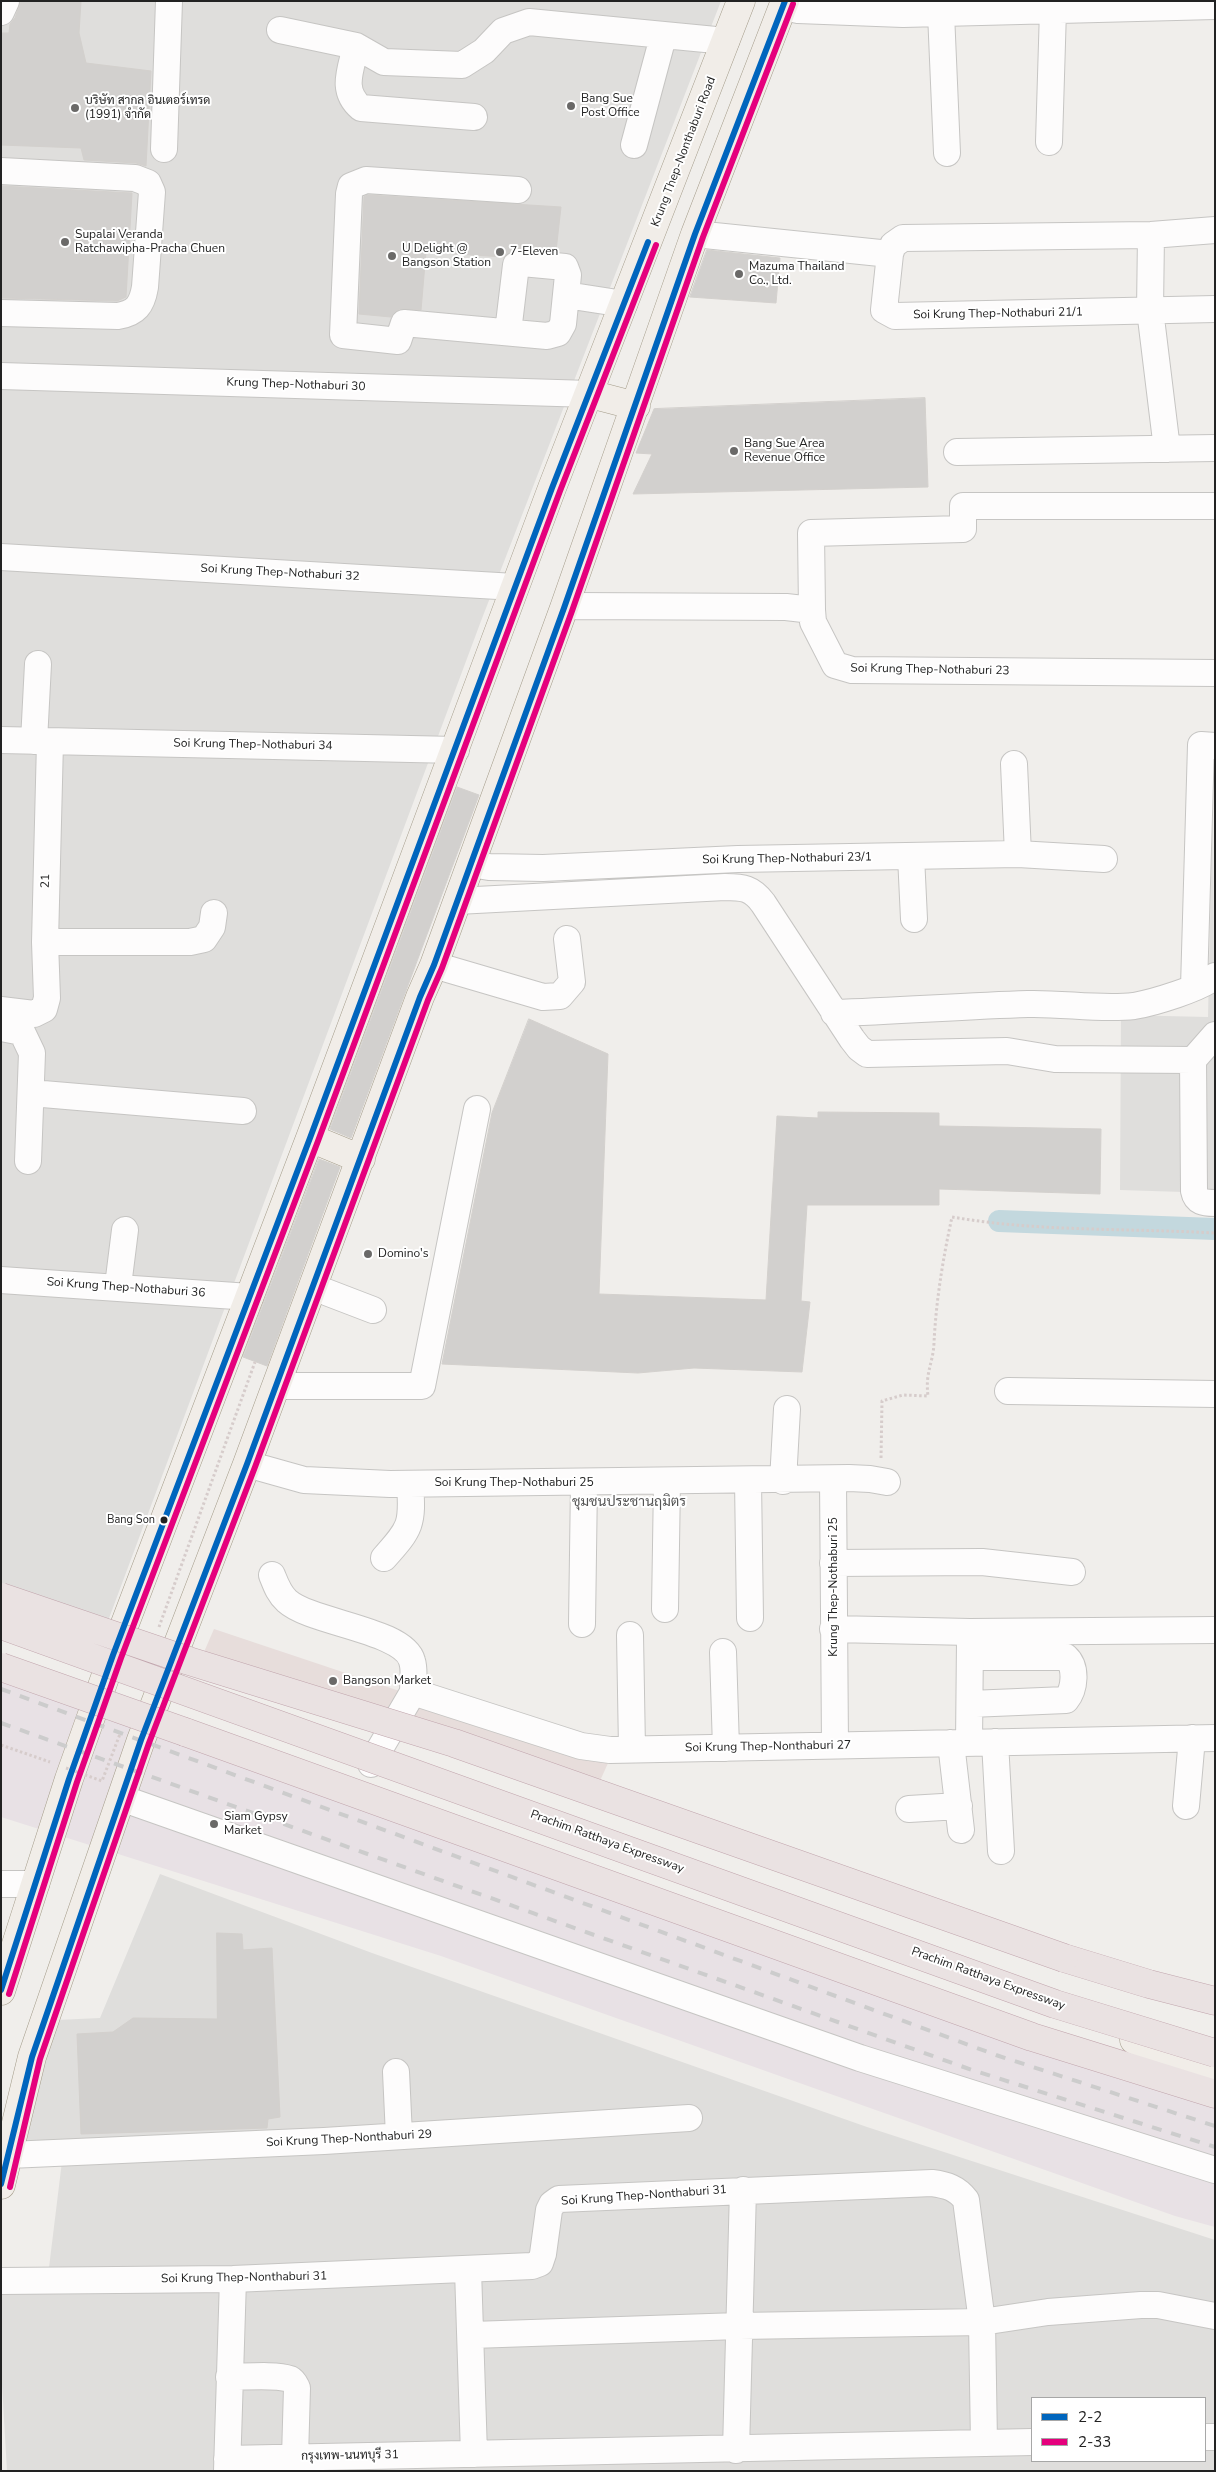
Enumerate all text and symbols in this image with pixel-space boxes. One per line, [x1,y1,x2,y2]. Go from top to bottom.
street label: Krung Thep-Nonthaburi Road [649,75,719,229]
place label: Bang Sue Post Office [581,92,640,120]
place label: บริษัท สากล อินเตอร์เทรด (1991) จำกัด [85,94,210,122]
marker: Bang Sue Post Office [565,100,577,112]
marker: บริษัท สากล อินเตอร์เทรด (1991) จำกัด [69,102,81,114]
place label: Supalai Veranda Ratchawipha-Pracha Chuen [75,228,225,256]
marker: Supalai Veranda Ratchawipha-Pracha Chuen [59,236,71,248]
place label: U Delight @ Bangson Station [402,242,491,270]
place label: 7-Eleven [510,245,558,259]
marker: 7-Eleven [494,246,506,258]
marker: U Delight @ Bangson Station [386,250,398,262]
place label: Mazuma Thailand Co., Ltd. [749,260,845,288]
marker: Mazuma Thailand Co., Ltd. [733,268,745,280]
street label: Soi Krung Thep-Nothaburi 21/1 [913,305,1083,323]
street label: Krung Thep-Nothaburi 30 [226,375,366,395]
place label: Bang Sue Area Revenue Office [744,437,825,465]
marker: Bang Sue Area Revenue Office [728,445,740,457]
street label: Soi Krung Thep-Nothaburi 32 [200,562,360,584]
street label: Soi Krung Thep-Nothaburi 23 [850,661,1010,679]
street label: Soi Krung Thep-Nothaburi 34 [173,736,333,754]
street label: Soi Krung Thep-Nothaburi 23/1 [702,850,872,868]
street label: 21 [39,874,53,888]
place label: Domino's [378,1247,429,1261]
marker: Domino's [362,1248,374,1260]
street label: Soi Krung Thep-Nothaburi 36 [46,1275,206,1301]
street label: Soi Krung Thep-Nothaburi 25 [434,1476,594,1490]
district label: ชุมชนประชานฤมิตร [572,1495,686,1511]
place label: Bang Son [107,1513,155,1527]
marker: Bang Son [159,1515,169,1525]
street label: Krung Thep-Nothaburi 25 [827,1517,841,1657]
place label: Bangson Market [343,1674,431,1688]
marker: Bangson Market [327,1675,339,1687]
street label: Soi Krung Thep-Nonthaburi 27 [685,1738,851,1756]
street label: Prachim Ratthaya Expressway [528,1807,686,1877]
place label: Siam Gypsy Market [224,1810,288,1838]
marker: Siam Gypsy Market [208,1818,220,1830]
street label: Prachim Ratthaya Expressway [909,1944,1067,2014]
street label: Soi Krung Thep-Nonthaburi 29 [266,2127,432,2151]
street label: Soi Krung Thep-Nonthaburi 31 [561,2183,727,2209]
street label: Soi Krung Thep-Nonthaburi 31 [161,2269,327,2287]
legend [1031,2397,1206,2462]
text: 2-2 [1078,2407,1102,2427]
text: 2-33 [1078,2432,1111,2452]
street label: กรุงเทพ-นนทบุรี 31 [301,2448,399,2464]

